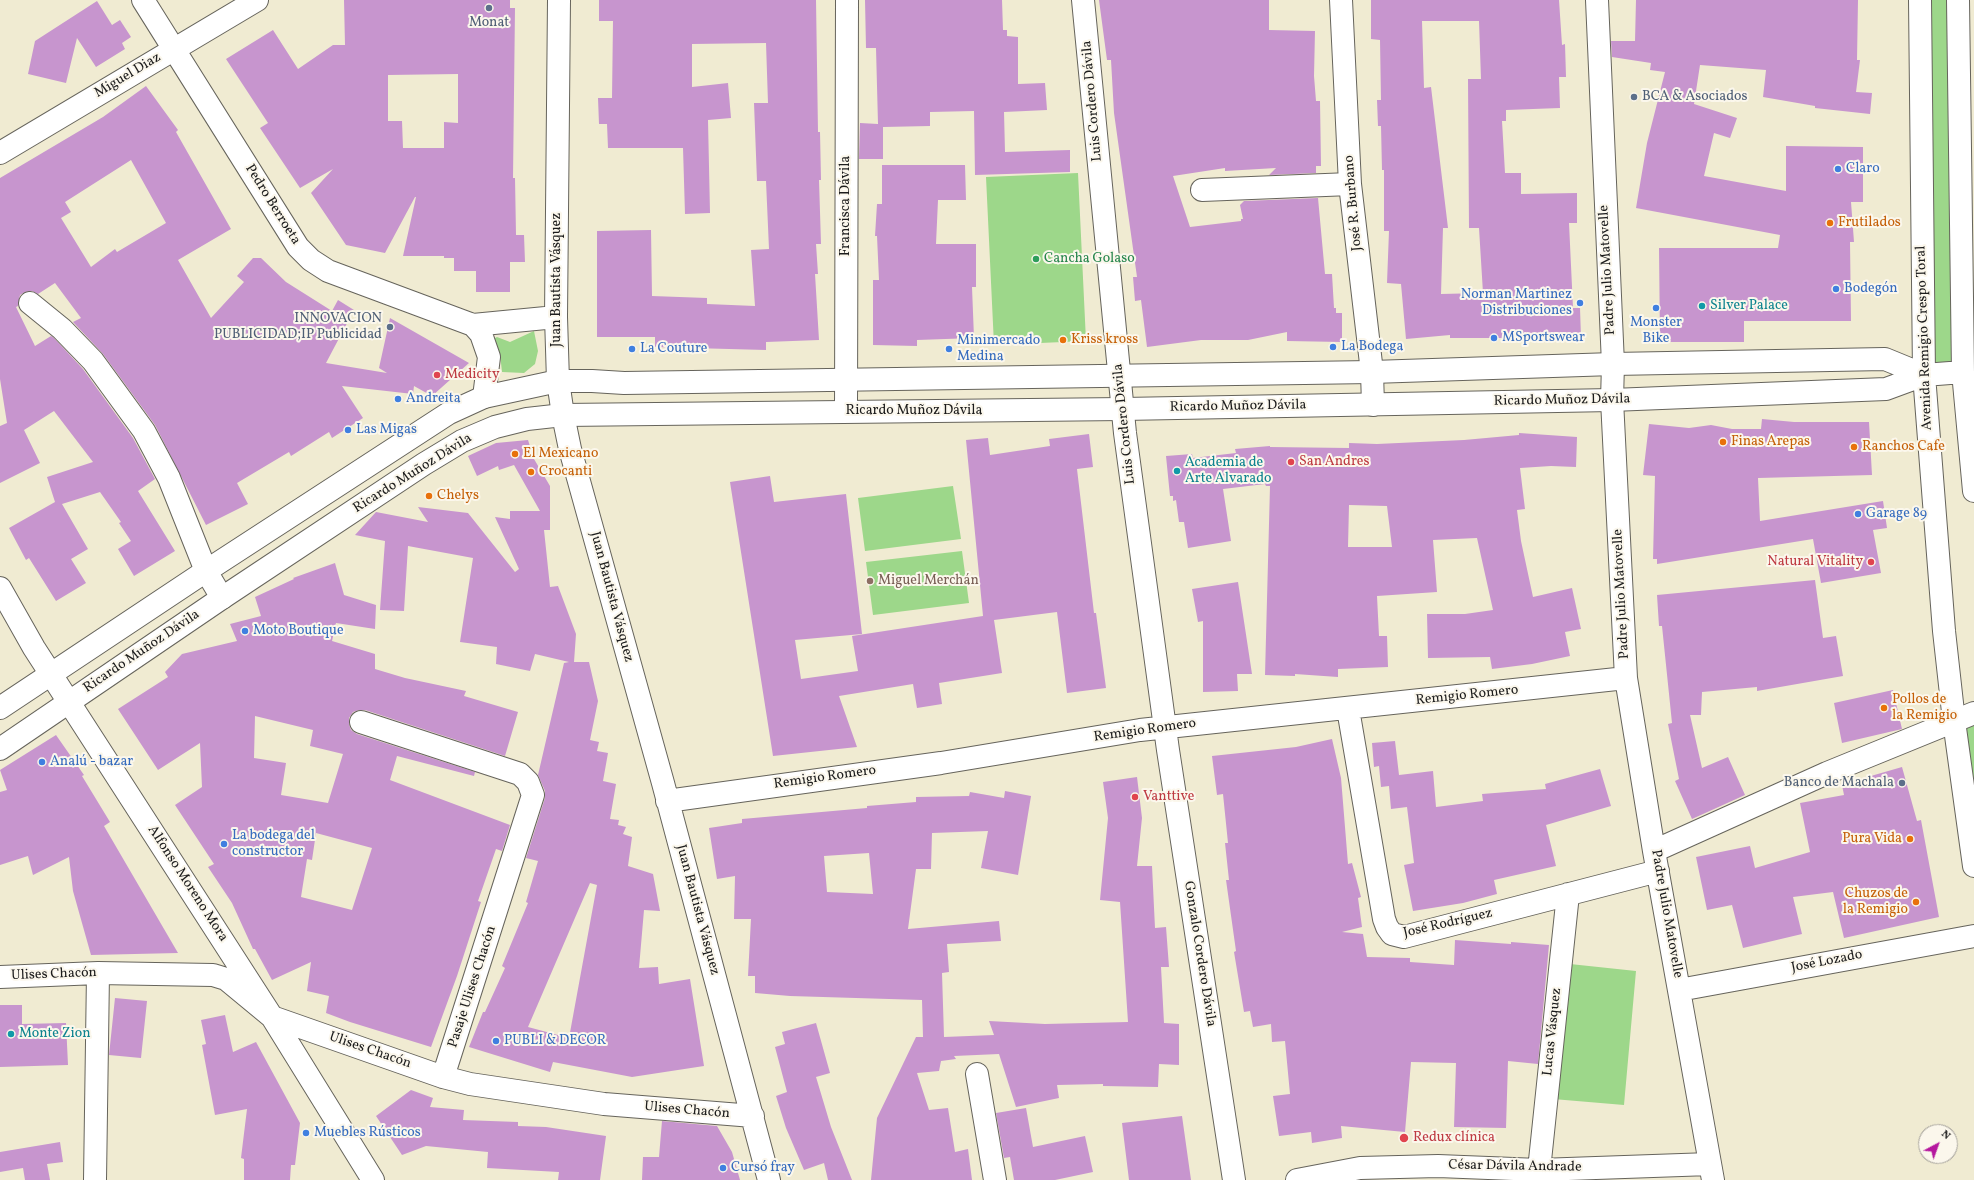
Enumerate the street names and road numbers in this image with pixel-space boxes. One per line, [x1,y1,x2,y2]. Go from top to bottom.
street label: Luis Cordero Dávila [1079,40,1107,162]
street label: Miguel Diaz [92,50,164,102]
street label: José R. Burbano [1341,154,1367,252]
street label: Francisca Dávila [838,156,854,256]
street label: Pedro Berroeta [241,162,303,248]
street label: Padre Julio Matovelle [1596,205,1620,335]
street label: Juan Bautista Vásquez [549,213,565,347]
street label: Avenida Remigio Crespo Toral [1913,245,1937,431]
street label: Luis Cordero Dávila [1110,363,1140,485]
street label: Ricardo Muñoz Dávila [1493,391,1631,411]
street label: Ricardo Muñoz Dávila [1169,397,1307,417]
street label: Ricardo Muñoz Dávila [846,403,982,419]
street label: Ricardo Muñoz Dávila [351,431,475,517]
street label: Padre Julio Matovelle [1610,529,1634,659]
street label: Juan Bautista Vásquez [585,530,637,664]
street label: Ricardo Muñoz Dávila [81,607,203,697]
street label: Remigio Romero [1415,682,1519,710]
street label: Remigio Romero [1093,715,1197,747]
street label: Remigio Romero [773,762,877,794]
street label: Alfonso Moreno Mora [143,823,231,945]
street label: Juan Bautista Vásquez [671,843,723,977]
street label: Padre Julio Matovelle [1646,848,1686,980]
street label: Gonzalo Cordero Dávila [1179,880,1219,1028]
street label: José Rodríguez [1402,906,1494,942]
street label: Pasaje Ulises Chacón [445,924,501,1050]
street label: José Lozado [1790,947,1864,977]
street label: Ulises Chacón [11,965,97,985]
street label: Lucas Vásquez [1540,987,1566,1077]
street label: Ulises Chacón [327,1029,413,1073]
street label: Ulises Chacón [644,1099,730,1123]
street label: César Dávila Andrade [1448,1157,1582,1177]

